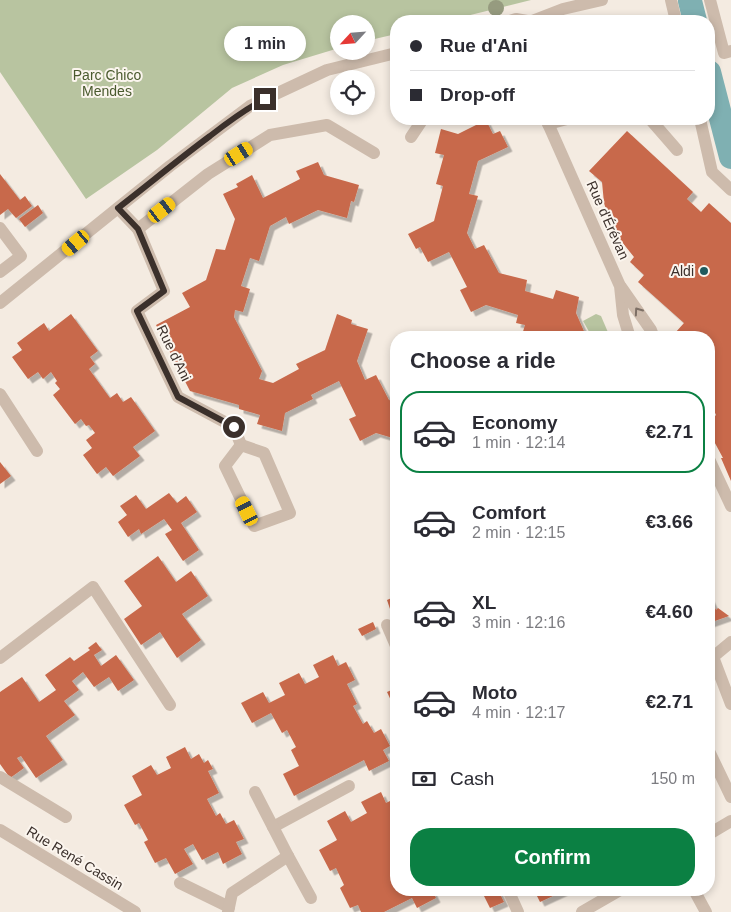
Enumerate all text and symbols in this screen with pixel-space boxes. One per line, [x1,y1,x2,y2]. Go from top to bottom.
north arrow [330,15,375,60]
map controls [330,15,375,115]
callout: 1 min [224,27,306,62]
text: 1 min [244,35,286,52]
text: Rue d'Ani [440,35,528,56]
park label: Parc Chico Mendes [73,67,141,99]
button: locate [330,70,375,115]
text: Drop-off [440,84,515,105]
route end [254,88,276,110]
car [222,140,255,168]
street label: Rue d'Érévan [584,178,632,262]
car [145,195,178,225]
car [59,228,92,258]
place label: Aldi [671,263,694,279]
marker: Aldi [698,265,710,277]
one-way arrow [635,308,644,317]
street label: Rue d'Ani [154,322,194,384]
text: Choose a ride [410,348,555,373]
icon: car [412,410,457,455]
text: Economy [472,412,558,433]
route start [223,416,245,438]
text: €2.71 [645,421,693,442]
text: 1 min · 12:14 [472,434,565,451]
car [233,494,260,528]
icon: car [412,500,457,545]
text: Comfort [472,502,546,523]
text: €3.66 [645,511,693,532]
text: 2 min · 12:15 [472,524,565,541]
icon: car [412,590,457,635]
text: XL [472,592,496,613]
text: €4.60 [645,601,693,622]
text: 3 min · 12:16 [472,614,565,631]
icon: car [412,680,457,725]
text: Moto [472,682,517,703]
text: €2.71 [645,691,693,712]
text: 4 min · 12:17 [472,704,565,721]
icon: cash [410,765,438,793]
text: Cash [450,768,494,789]
text: 150 m [651,770,695,787]
street label: Rue René Cassin [24,823,126,893]
button: Confirm [410,828,695,886]

